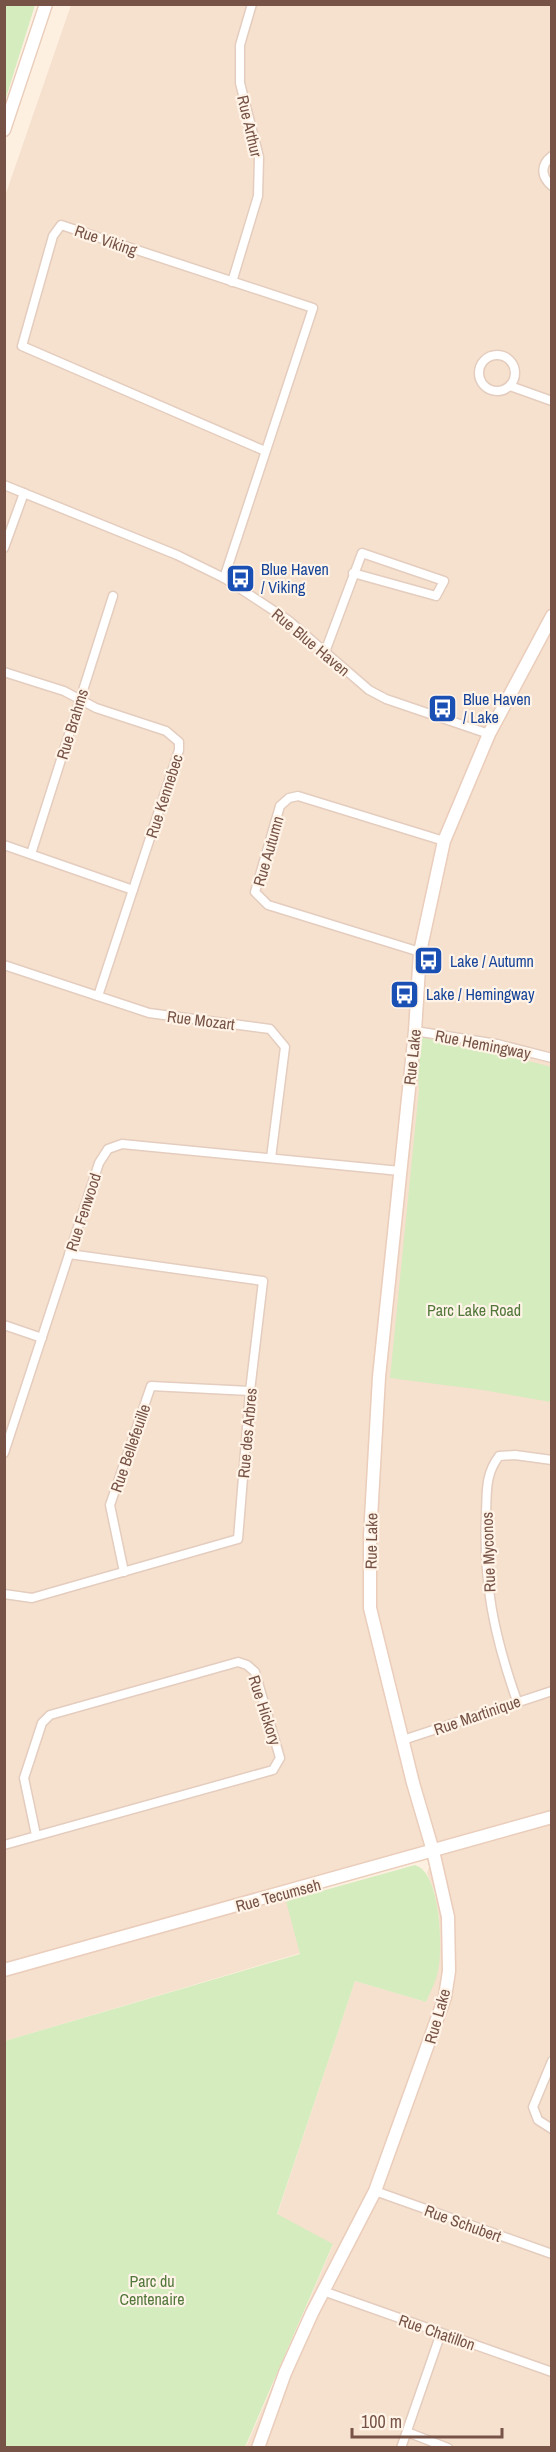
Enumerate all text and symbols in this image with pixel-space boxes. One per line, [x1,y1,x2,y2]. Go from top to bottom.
street label: Rue Arthur [232,93,268,160]
street label: Rue Viking [72,219,141,261]
place label: Blue Haven / Viking [261,558,329,598]
bus stop icon: Blue Haven / Viking [224,562,256,594]
street label: Rue Blue Haven [267,603,355,681]
street label: Rue Brahms [51,686,93,762]
place label: Blue Haven / Lake [463,688,531,728]
bus stop icon: Blue Haven / Lake [426,692,458,724]
street label: Rue Kennebec [140,751,188,841]
street label: Rue Autumn [247,813,289,889]
bus stop icon: Lake / Autumn [413,945,445,977]
place label: Lake / Autumn [450,950,534,972]
bus stop icon: Lake / Hemingway [389,978,421,1010]
place label: Lake / Hemingway [426,983,535,1005]
street label: Rue Mozart [166,1005,236,1035]
street label: Rue Hemingway [433,1024,533,1064]
street label: Rue Lake [398,1028,426,1086]
street label: Rue Fenwood [60,1170,106,1254]
park label: Parc Lake Road [427,1299,521,1321]
street label: Rue des Arbres [232,1387,262,1479]
street label: Rue Bellefeuille [105,1401,155,1495]
street label: Rue Myconos [476,1512,500,1592]
street label: Rue Lake [360,1513,382,1569]
street label: Rue Hickory [243,1672,287,1748]
street label: Rue Martinique [431,1690,523,1740]
street label: Rue Tecumseh [233,1873,323,1917]
street label: Rue Lake [419,1986,455,2046]
street label: Rue Schubert [422,2199,505,2247]
park label: Parc du Centenaire [120,2270,184,2310]
street label: Rue Chatillon [396,2309,478,2355]
scale bar [352,2401,502,2439]
text: 100 m [361,2409,402,2434]

